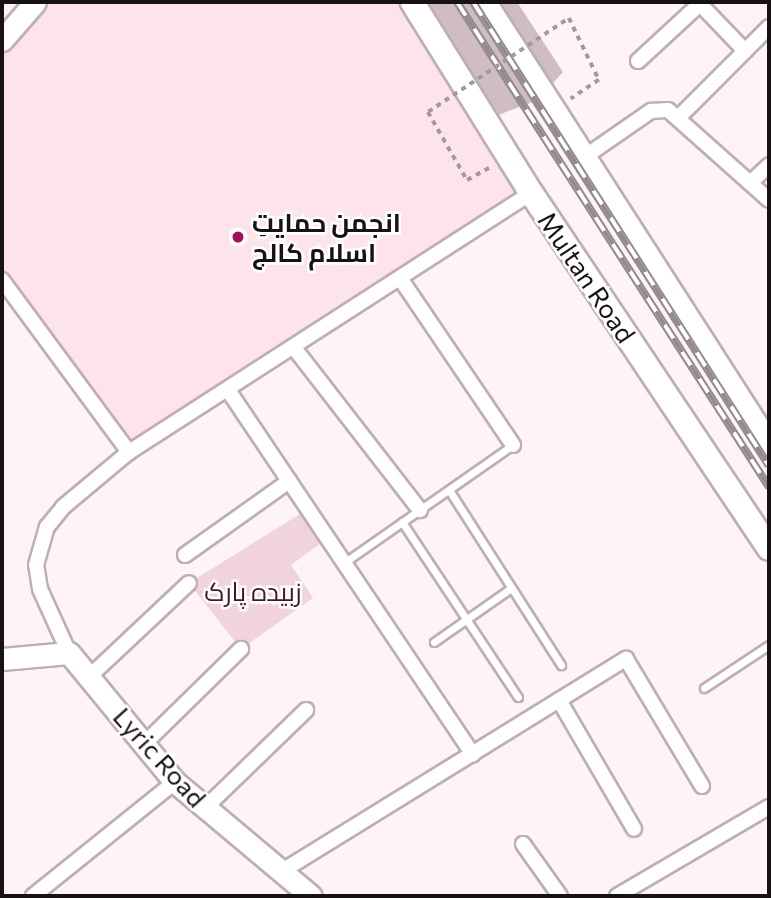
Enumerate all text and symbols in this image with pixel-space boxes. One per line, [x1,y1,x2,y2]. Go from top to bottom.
place label: انجمن حمایتِ اسلام کالج [252,206,401,268]
street label: Multan Road [532,206,642,348]
marker: انجمن حمایتِ اسلام کالج [230,229,246,245]
park label: زبیدہ پارک [204,575,302,607]
street label: Lyric Road [107,701,213,813]

